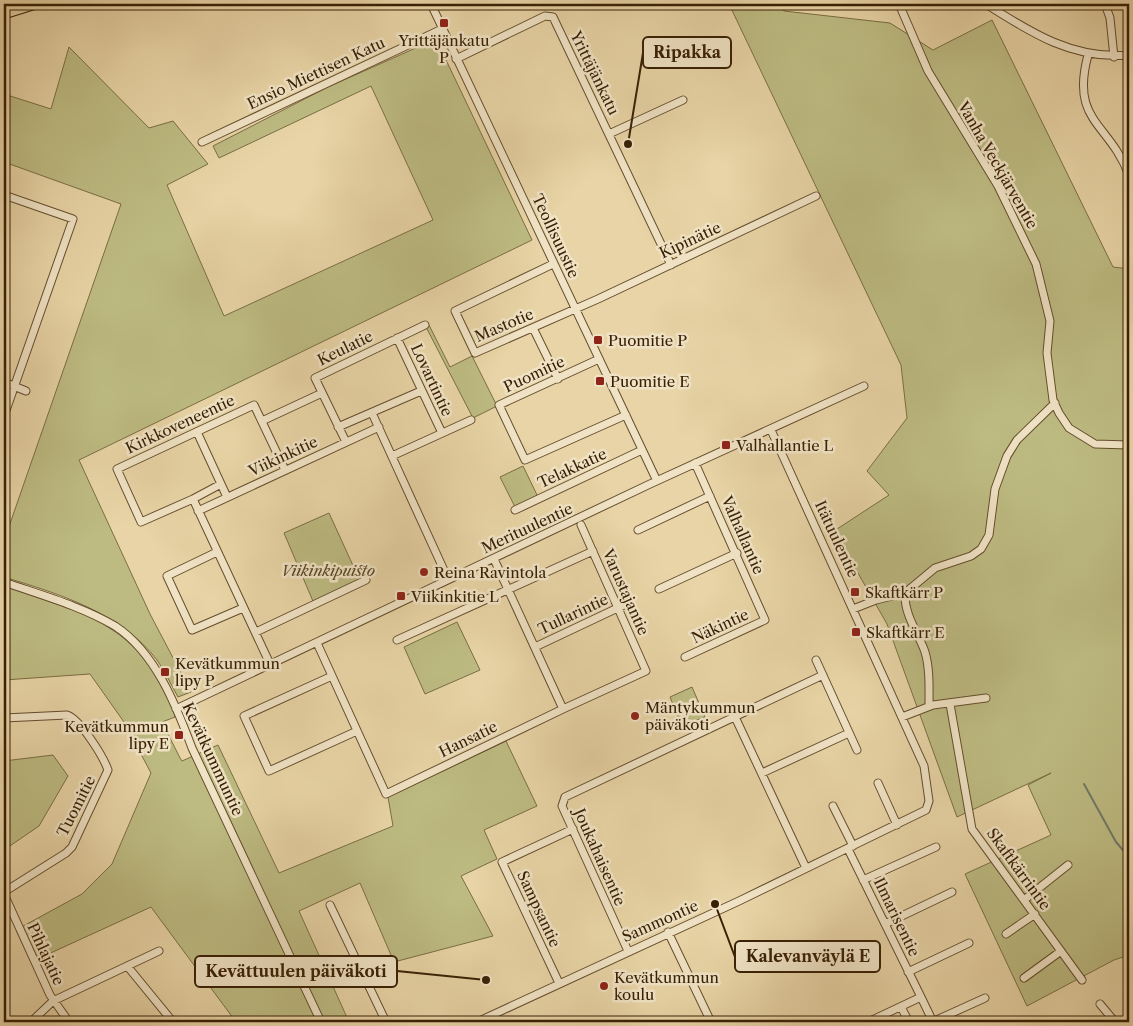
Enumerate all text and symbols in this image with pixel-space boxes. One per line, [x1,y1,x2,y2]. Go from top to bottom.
marker: Yrittäjänkatu P [438,17,450,29]
street label: Yrittäjänkatu [566,27,624,118]
place label: Yrittäjänkatu P [397,31,490,67]
street label: Ensio Miettisen Katu [244,33,388,113]
callout: Ripakka [643,37,731,68]
text: Ripakka [653,42,722,62]
street label: Vanha Veckjärventie [953,97,1042,232]
street label: Teollisuustie [528,191,584,281]
street label: Kipinätie [656,218,724,262]
street label: Mastotie [472,304,536,346]
street label: Keulatie [314,326,376,370]
place label: Puomitie P [608,331,687,350]
marker: Puomitie P [592,334,604,346]
street label: Lovartintie [407,341,457,419]
street label: Puomitie [500,352,568,396]
place label: Puomitie E [610,372,689,391]
marker: Puomitie E [594,375,606,387]
street label: Kirkkoveneentie [122,390,238,458]
street label: Viikinkitie [245,432,321,481]
place label: Valhallantie L [735,436,834,455]
marker: Valhallantie L [720,439,732,451]
street label: Telakkatie [535,444,609,492]
street label: Valhallantie [717,492,769,577]
street label: Itätuulentie [811,497,863,581]
street label: Merituulentie [478,499,576,557]
street label: Varustajantie [598,545,653,638]
park label: Viikinkipuisto [281,561,375,580]
place label: Reina Ravintola [434,563,546,582]
marker: Reina Ravintola [418,566,430,578]
place label: Skaftkärr P [865,583,943,602]
marker: Skaftkärr P [849,586,861,598]
place label: Viikinkitie L [410,587,499,606]
street label: Tullarintie [535,589,611,639]
marker: Viikinkitie L [395,590,407,602]
street label: Näkintie [688,605,752,647]
place label: Skaftkärr E [866,623,945,642]
marker: Skaftkärr E [850,626,862,638]
place label: Kevätkummun lipy P [175,654,280,690]
marker: Kevätkummun lipy P [159,666,171,678]
place label: Mäntykummun päiväkoti [645,698,756,734]
street label: Kevätkummuntie [178,699,248,819]
marker: Mäntykummun päiväkoti [629,710,641,722]
place label: Kevätkummun lipy E [64,717,170,753]
street label: Hansatie [436,717,500,761]
marker: Kevätkummun lipy E [173,729,185,741]
street label: Tuomitie [53,772,99,840]
street label: Joukahaisentie [569,804,630,909]
street label: Skaftkärrintie [983,824,1055,914]
street label: Sampsantie [513,868,565,950]
street label: Ilmarisentie [870,874,924,960]
street label: Sammontie [619,896,701,946]
street label: Pihlajatie [23,920,69,988]
callout: Kalevanväylä E [735,941,880,972]
text: Kalevanväylä E [746,946,870,966]
callout: Kevättuulen päiväkoti [195,956,397,987]
text: Kevättuulen päiväkoti [205,961,387,981]
place label: Kevätkummun koulu [614,968,719,1004]
marker: Kevätkummun koulu [598,980,610,992]

